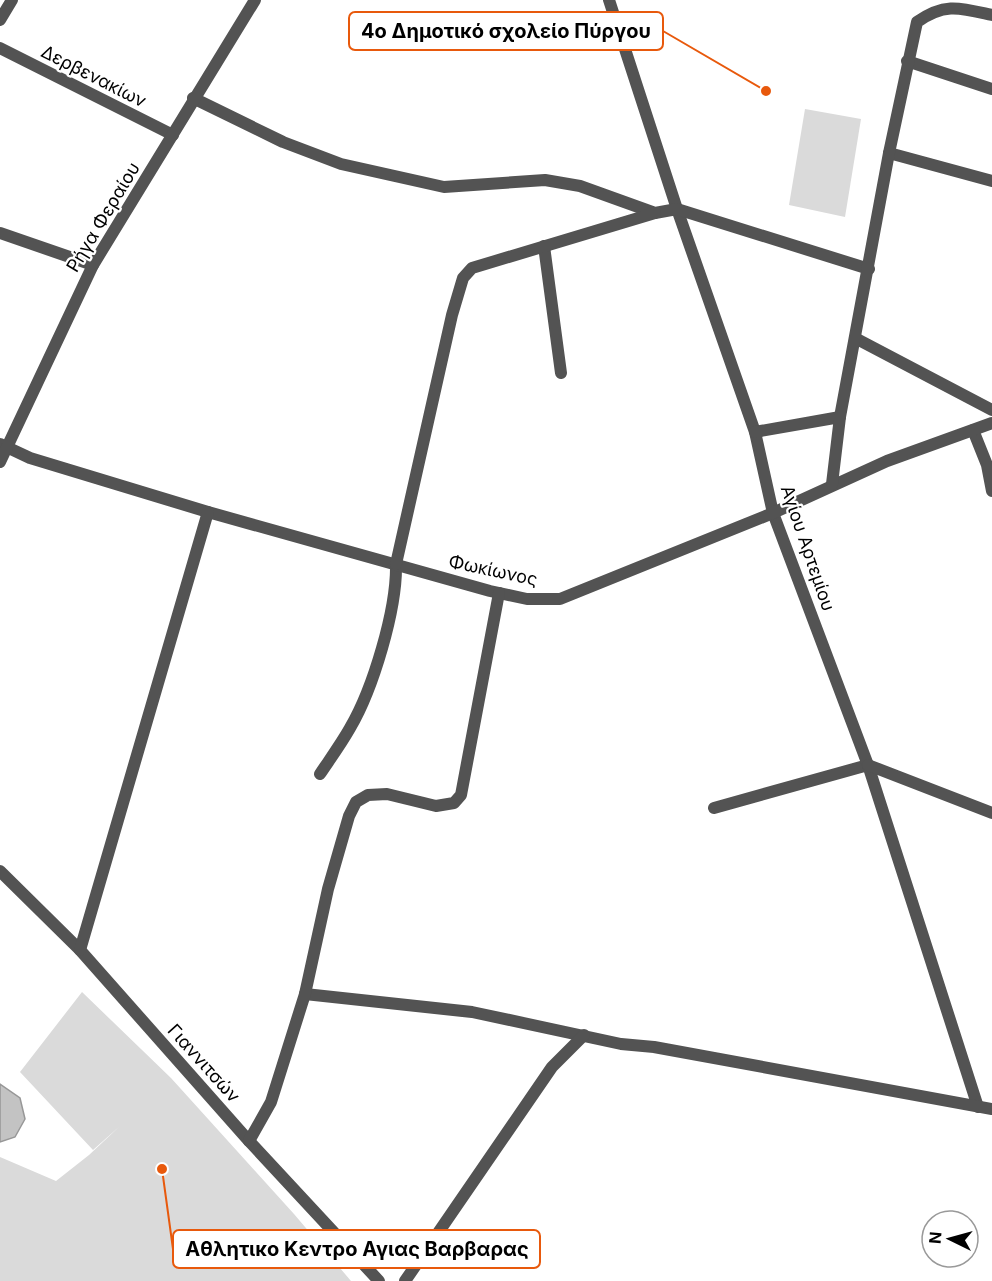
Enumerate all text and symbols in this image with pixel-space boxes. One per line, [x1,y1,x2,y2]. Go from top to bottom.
callout: 4ο Δημοτικό σχολείο Πύργου [349,12,663,50]
text: 4ο Δημοτικό σχολείο Πύργου [361,19,651,43]
street label: Δερβενακίων [38,41,150,112]
street label: Ρήγα Φεραίου [62,158,144,276]
street label: Αγίου Αρτεμίου [777,482,839,614]
street label: Φωκίωνος [447,550,539,590]
street label: Γιαννιτσών [163,1020,245,1107]
north arrow [920,1209,980,1269]
callout: Αθλητικο Κεντρο Αγιας Βαρβαρας [173,1230,540,1268]
text: N [925,1231,946,1245]
text: Αθλητικο Κεντρο Αγιας Βαρβαρας [185,1237,529,1261]

